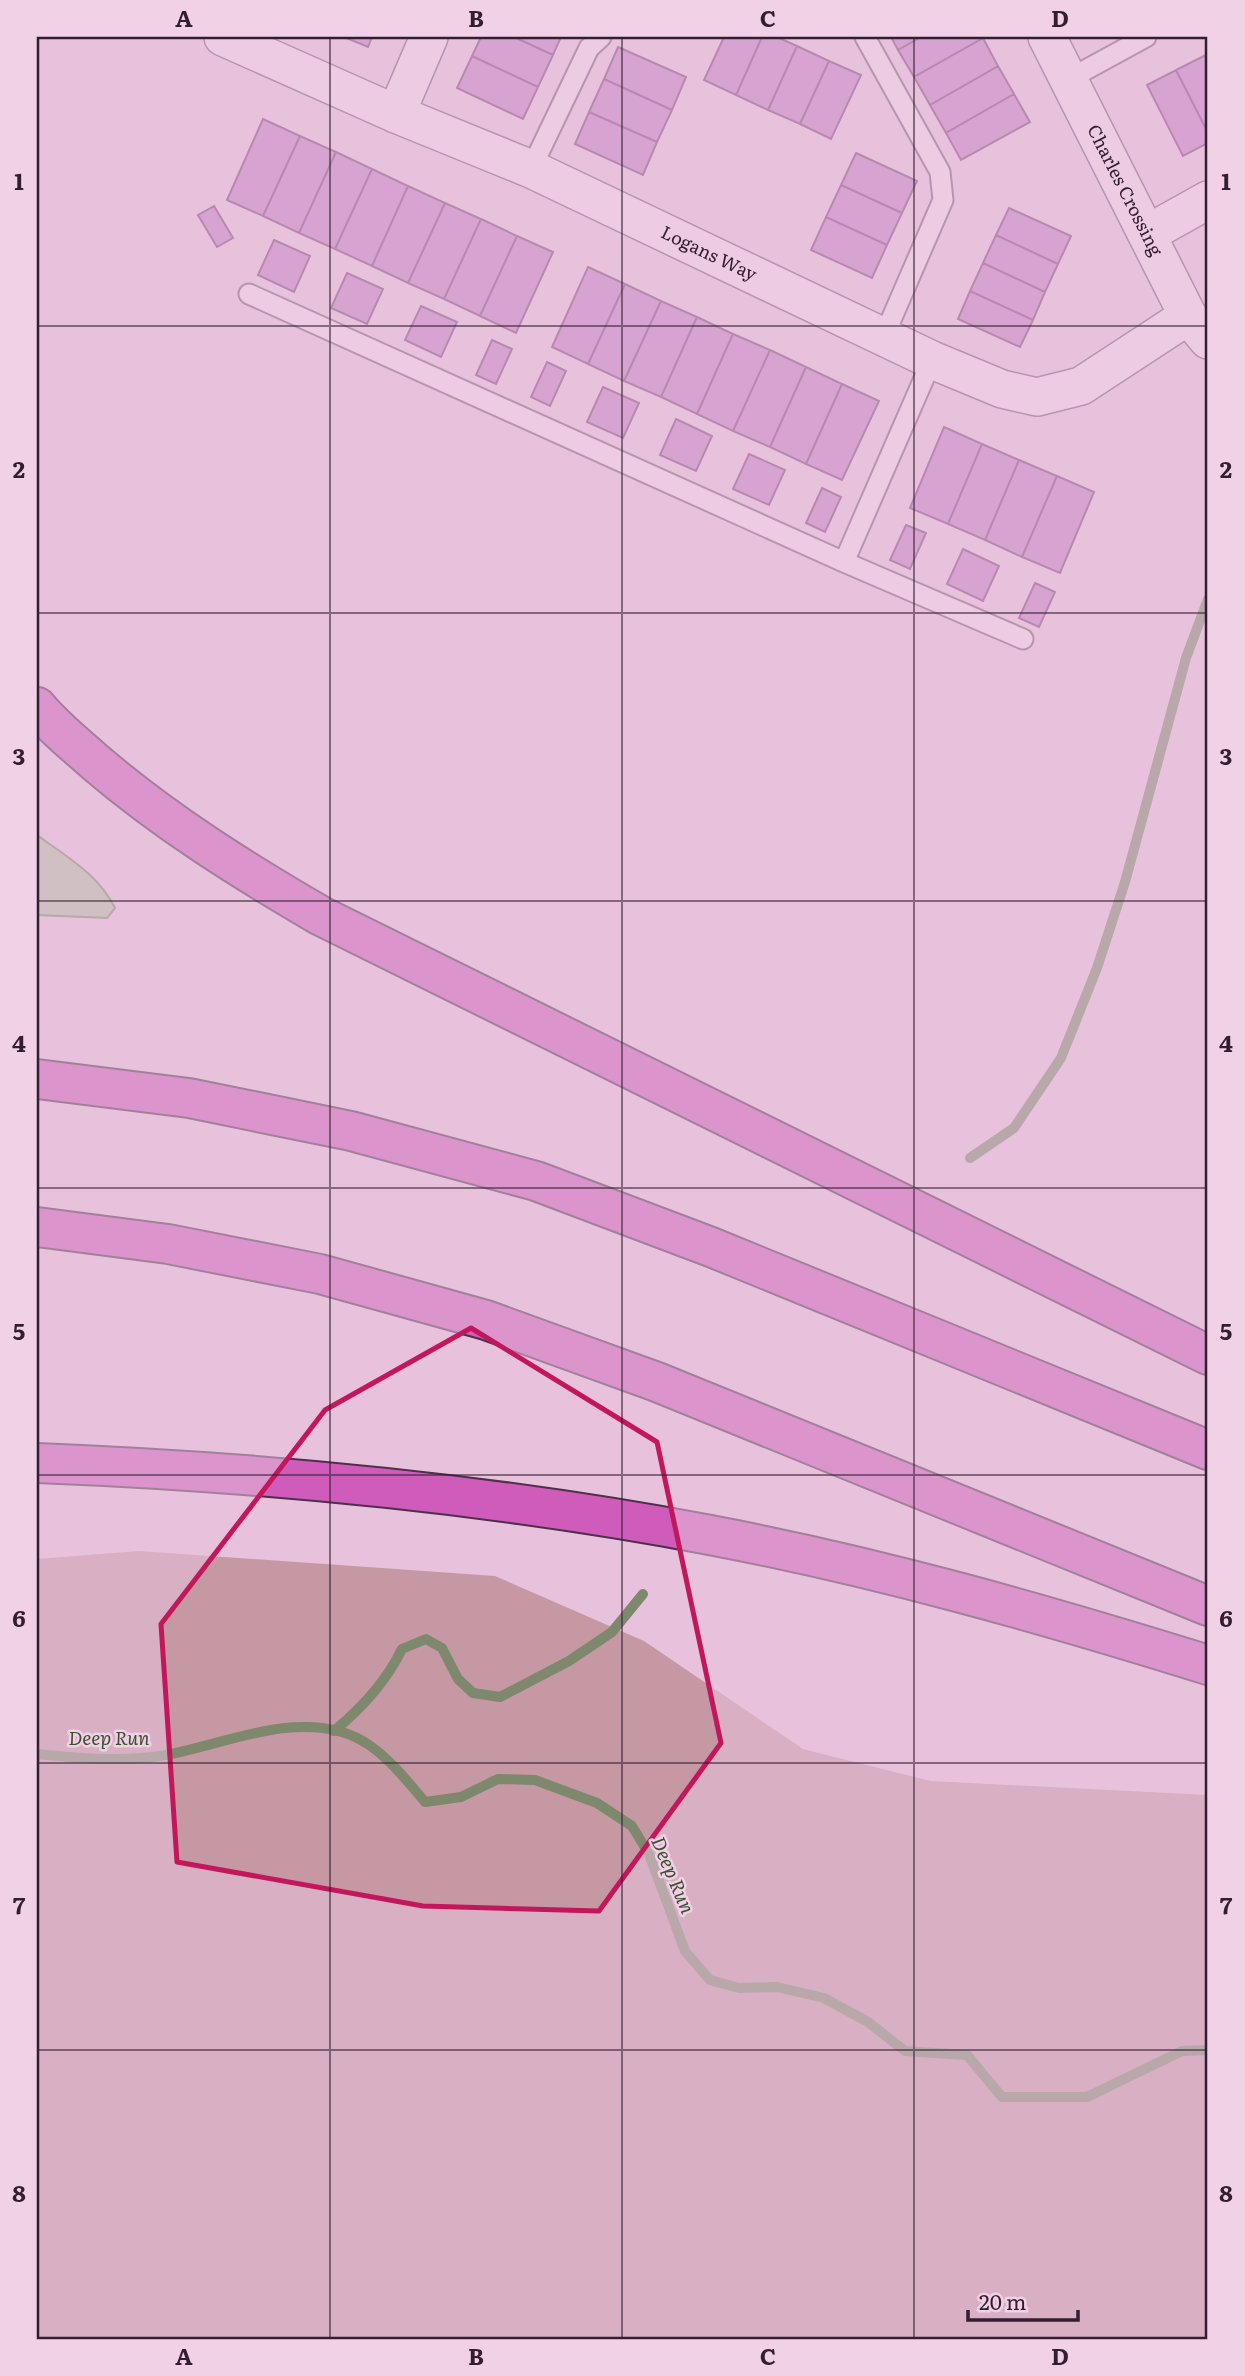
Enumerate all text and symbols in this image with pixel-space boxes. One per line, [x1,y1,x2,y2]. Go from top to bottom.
text: A [175,0,193,34]
text: B [468,0,484,34]
text: C [760,0,776,34]
text: D [1051,0,1069,34]
street label: Charles Crossing [1081,119,1171,261]
text: 1 [14,163,24,197]
text: 1 [1221,163,1231,197]
street label: Logans Way [657,218,762,287]
text: 2 [13,451,25,485]
text: 2 [1220,451,1232,485]
text: 3 [13,738,25,772]
text: 3 [1220,738,1232,772]
text: 4 [12,1025,26,1059]
text: 4 [1219,1025,1233,1059]
text: 5 [13,1313,25,1347]
text: 5 [1220,1313,1232,1347]
text: 6 [12,1600,26,1634]
text: 6 [1219,1600,1233,1634]
water label: Deep Run [68,1723,150,1751]
water label: Deep Run [645,1832,703,1918]
text: 7 [13,1887,26,1921]
text: 7 [1220,1887,1233,1921]
text: 8 [12,2175,26,2209]
text: 8 [1219,2175,1233,2209]
scale bar [968,2278,1079,2322]
text: 20 m [979,2285,1026,2316]
text: A [175,2338,193,2372]
text: B [468,2338,484,2372]
text: C [760,2338,776,2372]
text: D [1051,2338,1069,2372]

